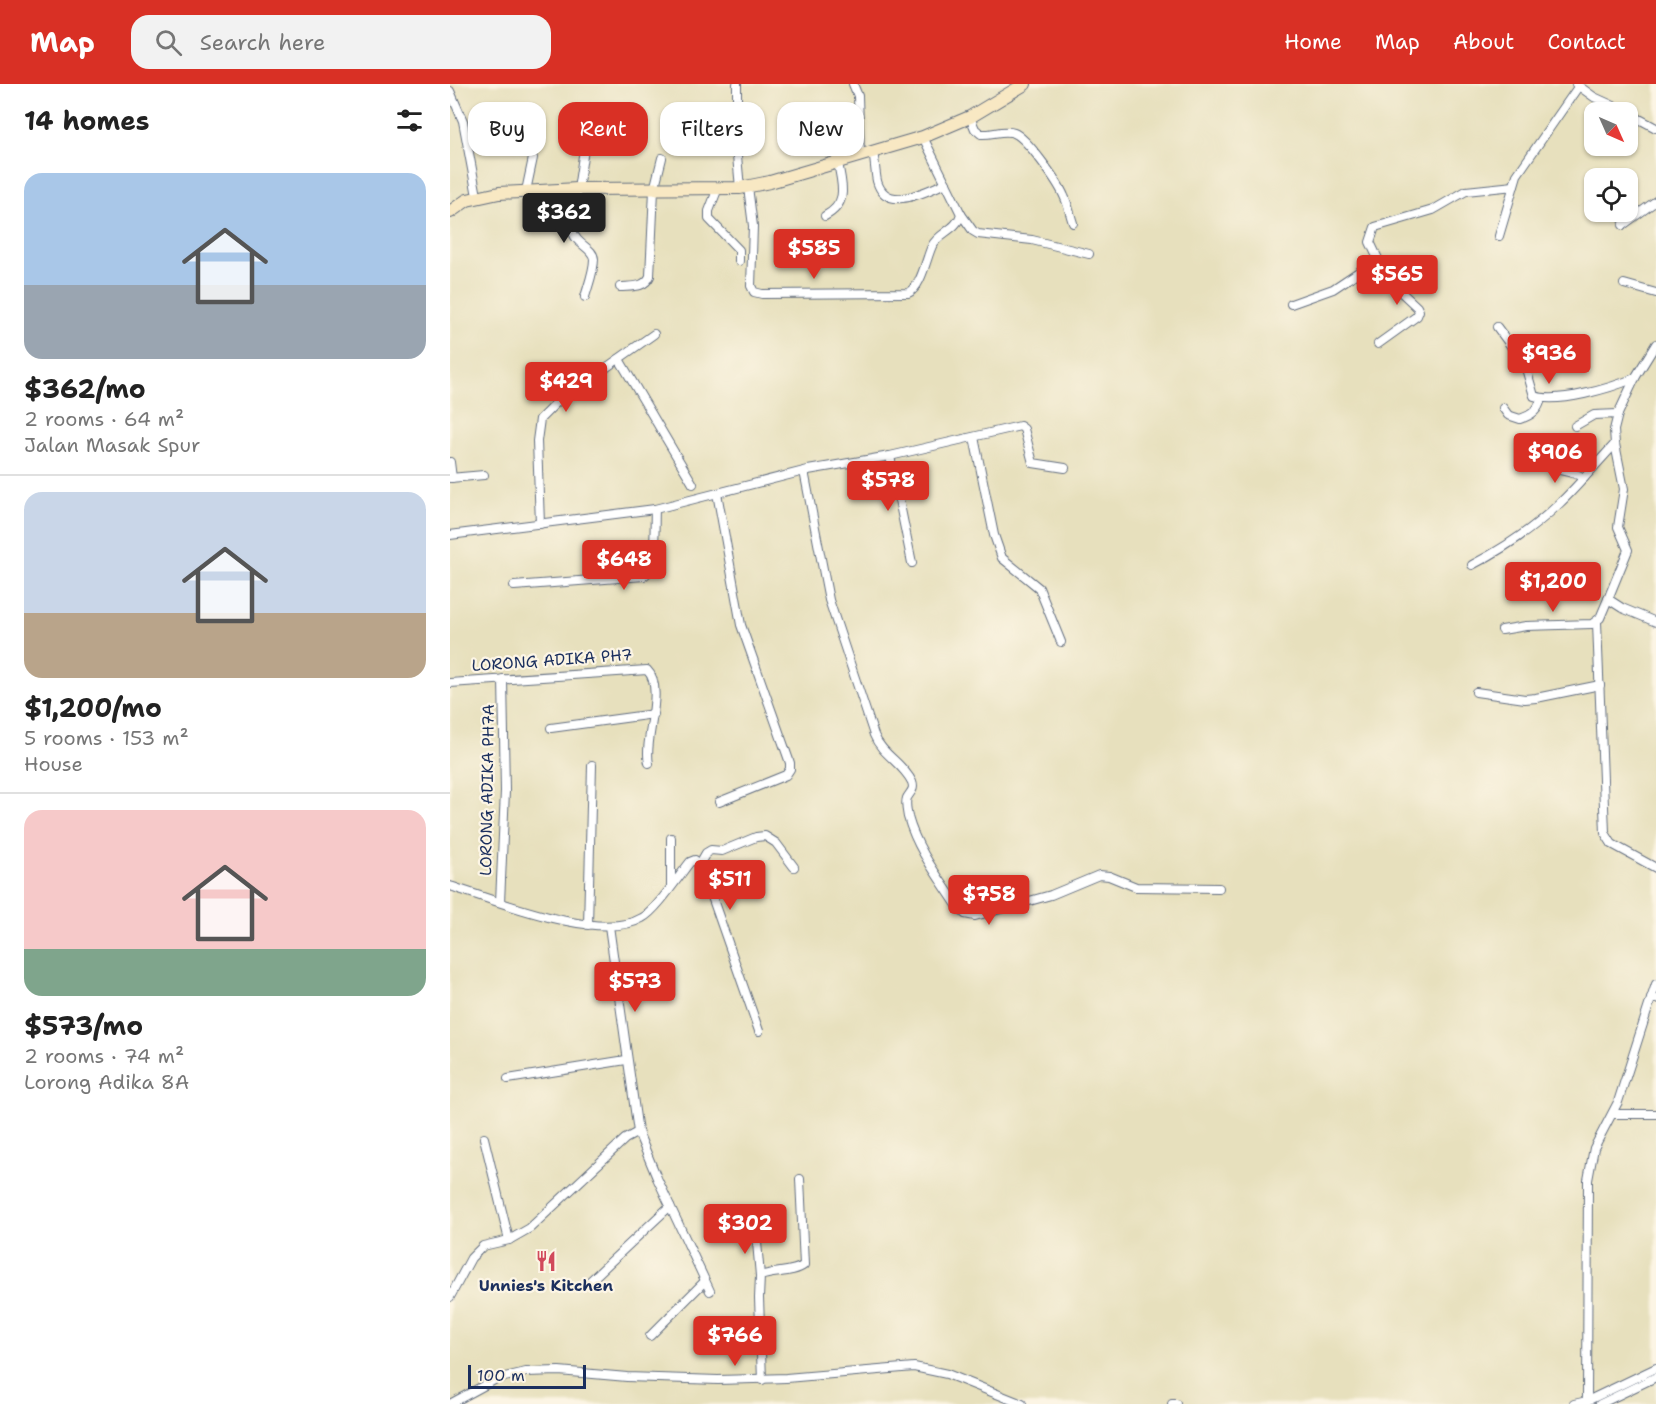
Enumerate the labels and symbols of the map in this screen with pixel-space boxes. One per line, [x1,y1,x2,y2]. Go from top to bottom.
north arrow [1584,102,1638,156]
pin: $362 [528,193,600,244]
pin: $585 [778,229,850,280]
pin: $565 [1361,255,1433,306]
pin: $936 [1513,334,1585,385]
pin: $429 [530,362,602,413]
pin: $906 [1519,433,1591,484]
pin: $578 [852,461,924,512]
pin: $648 [588,540,660,591]
pin: $1,200 [1504,562,1602,613]
street label: LORONG ADIKA PH7 [471,644,633,676]
street label: LORONG ADIKA PH7A [475,704,499,876]
pin: $511 [694,860,766,911]
pin: $758 [953,875,1025,926]
pin: $573 [599,962,671,1013]
pin: $302 [709,1204,781,1255]
restaurant icon: Unnies's Kitchen [534,1249,558,1273]
place label: Unnies's Kitchen [479,1275,614,1296]
pin: $766 [699,1316,771,1367]
scale bar [468,1362,586,1390]

